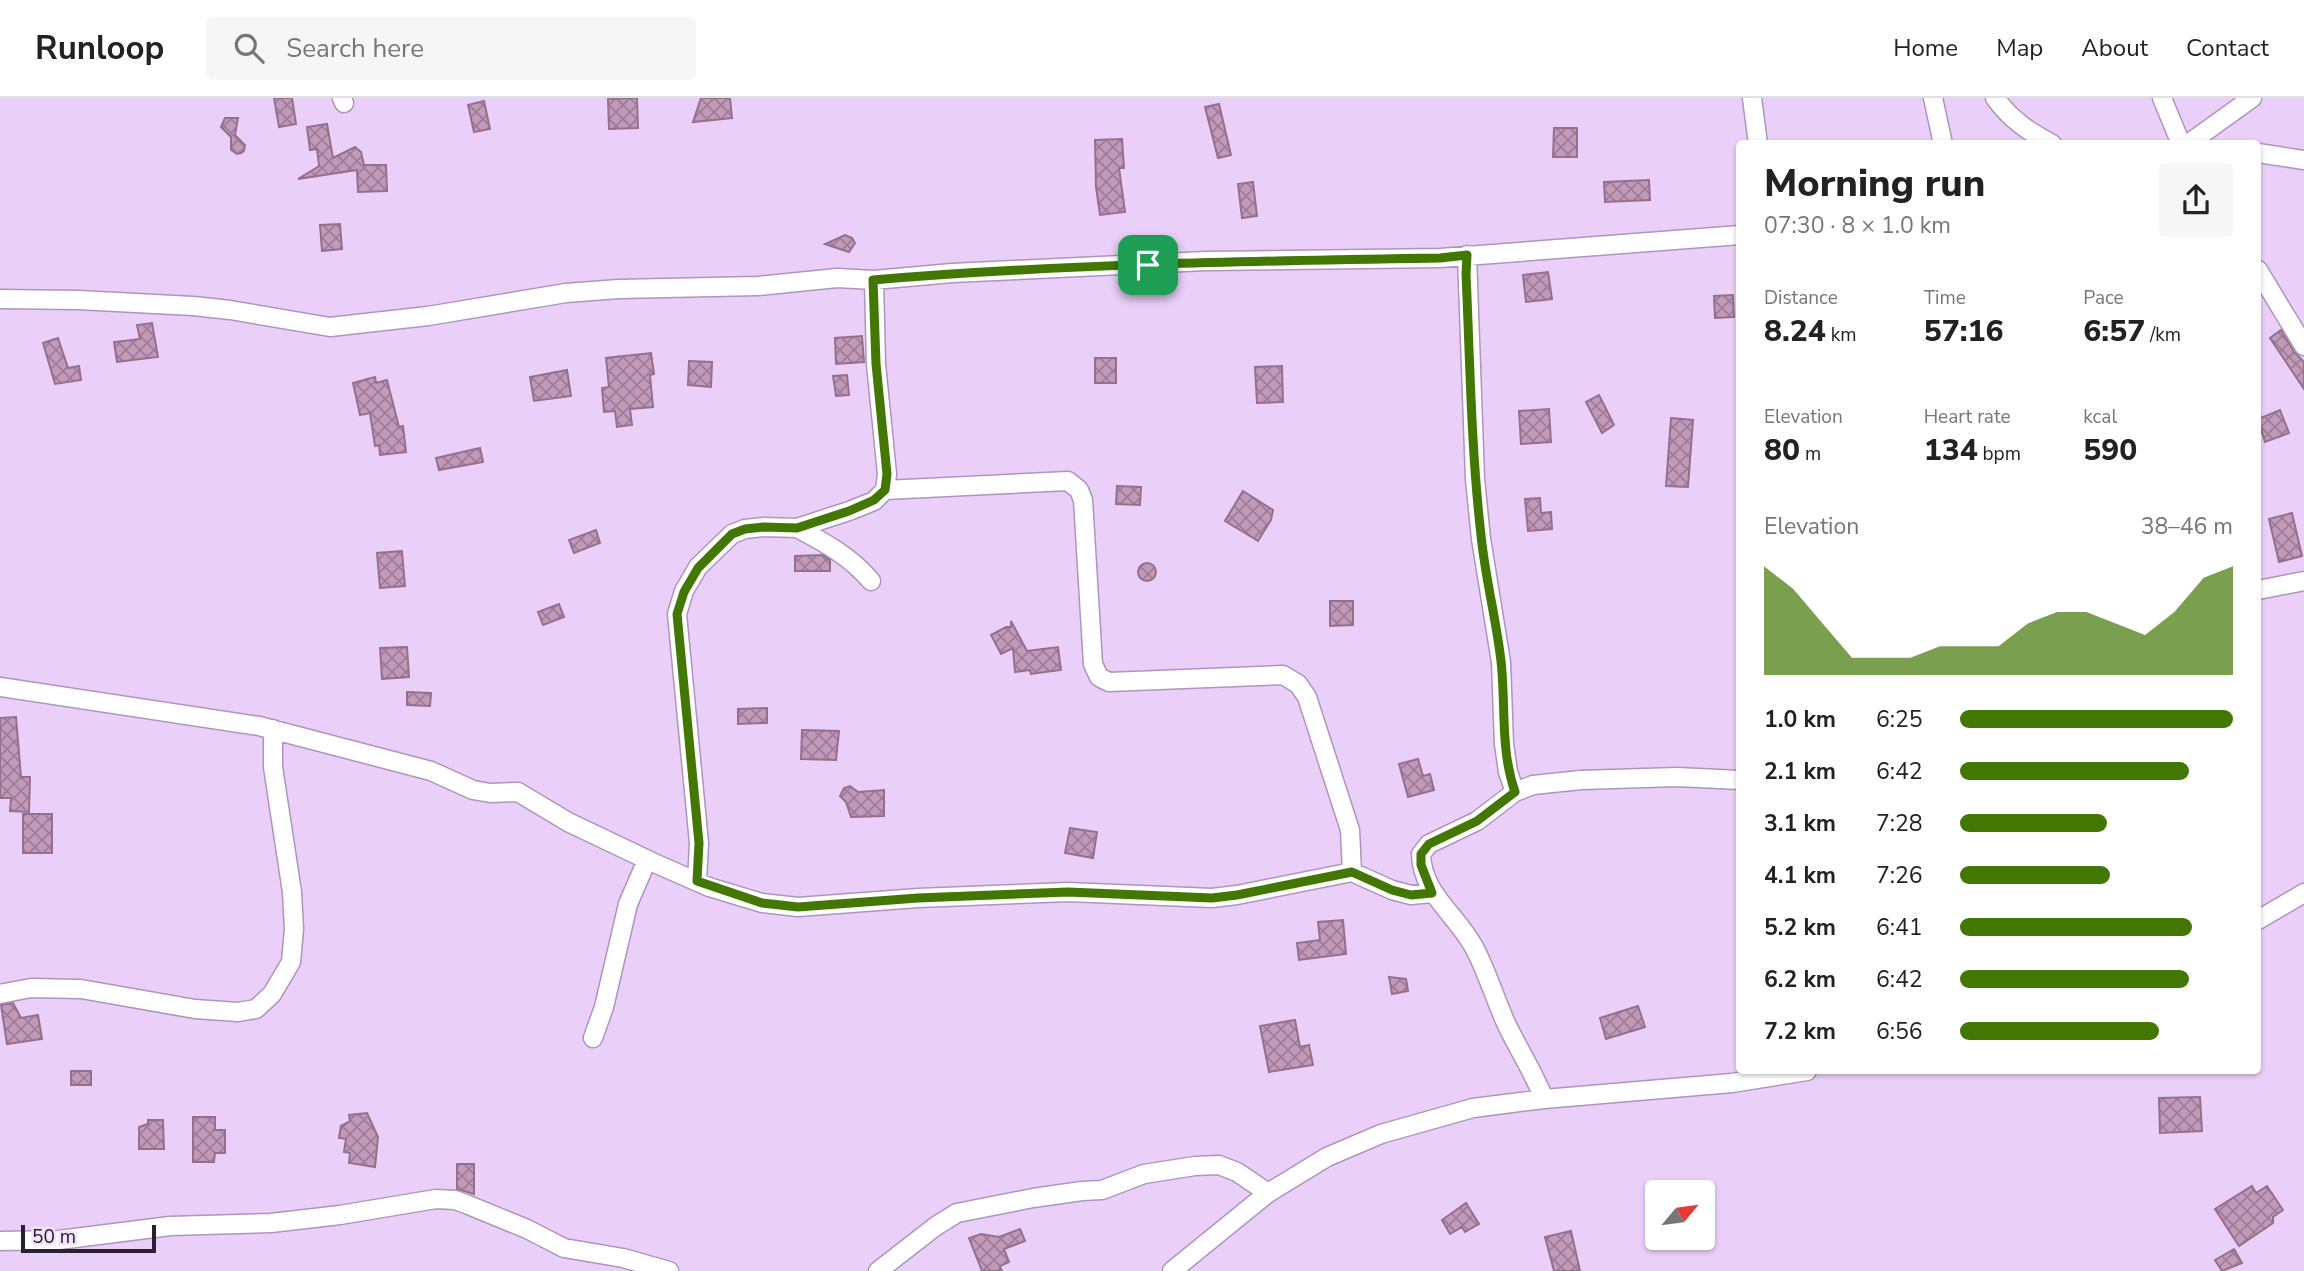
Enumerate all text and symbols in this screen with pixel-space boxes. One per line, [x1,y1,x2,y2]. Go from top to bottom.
search box [206,17,696,80]
text: Runloop [35,26,164,71]
icon: search [230,29,268,67]
text: Search here [286,31,424,66]
text: Home [1893,32,1958,64]
text: Map [1996,32,2043,64]
text: About [2081,32,2148,64]
text: Contact [2186,32,2269,64]
text: Morning run [1764,158,1985,209]
button: share [2159,163,2233,237]
text: 07:30 · 8 × 1.0 km [1764,210,1951,241]
pin [1118,235,1178,295]
icon: arrive [1129,246,1167,284]
text: Distance [1764,285,1838,311]
text: Time [1924,285,1966,311]
text: Pace [2083,285,2124,311]
text: 8.24 [1764,311,1826,352]
text: 57:16 [1924,311,2003,352]
text: 6:57 [2083,311,2145,352]
text: km [1826,322,1856,348]
text: /km [2145,322,2181,348]
text: Elevation [1764,404,1843,430]
text: Heart rate [1924,404,2011,430]
text: kcal [2083,404,2117,430]
text: 80 [1764,430,1800,471]
text: 134 [1924,430,1978,471]
text: 590 [2083,430,2137,471]
text: m [1800,441,1821,467]
text: bpm [1978,441,2021,467]
text: Elevation [1764,511,1859,542]
text: 38–46 m [2141,511,2233,542]
text: 1.0 km [1764,704,1836,735]
text: 6:25 [1876,704,1923,735]
text: 2.1 km [1764,756,1836,787]
text: 6:42 [1876,756,1923,787]
text: 3.1 km [1764,808,1836,839]
text: 7:28 [1876,808,1923,839]
text: 4.1 km [1764,860,1836,891]
text: 7:26 [1876,860,1923,891]
text: 5.2 km [1764,912,1836,943]
text: 6:41 [1876,912,1923,943]
text: 6.2 km [1764,964,1836,995]
text: 6:42 [1876,964,1923,995]
text: 7.2 km [1764,1016,1836,1047]
text: 6:56 [1876,1016,1923,1047]
north arrow [1645,1180,1715,1250]
map controls [1645,1180,1715,1250]
scale bar [21,1222,156,1254]
text: 50 m [32,1224,76,1250]

